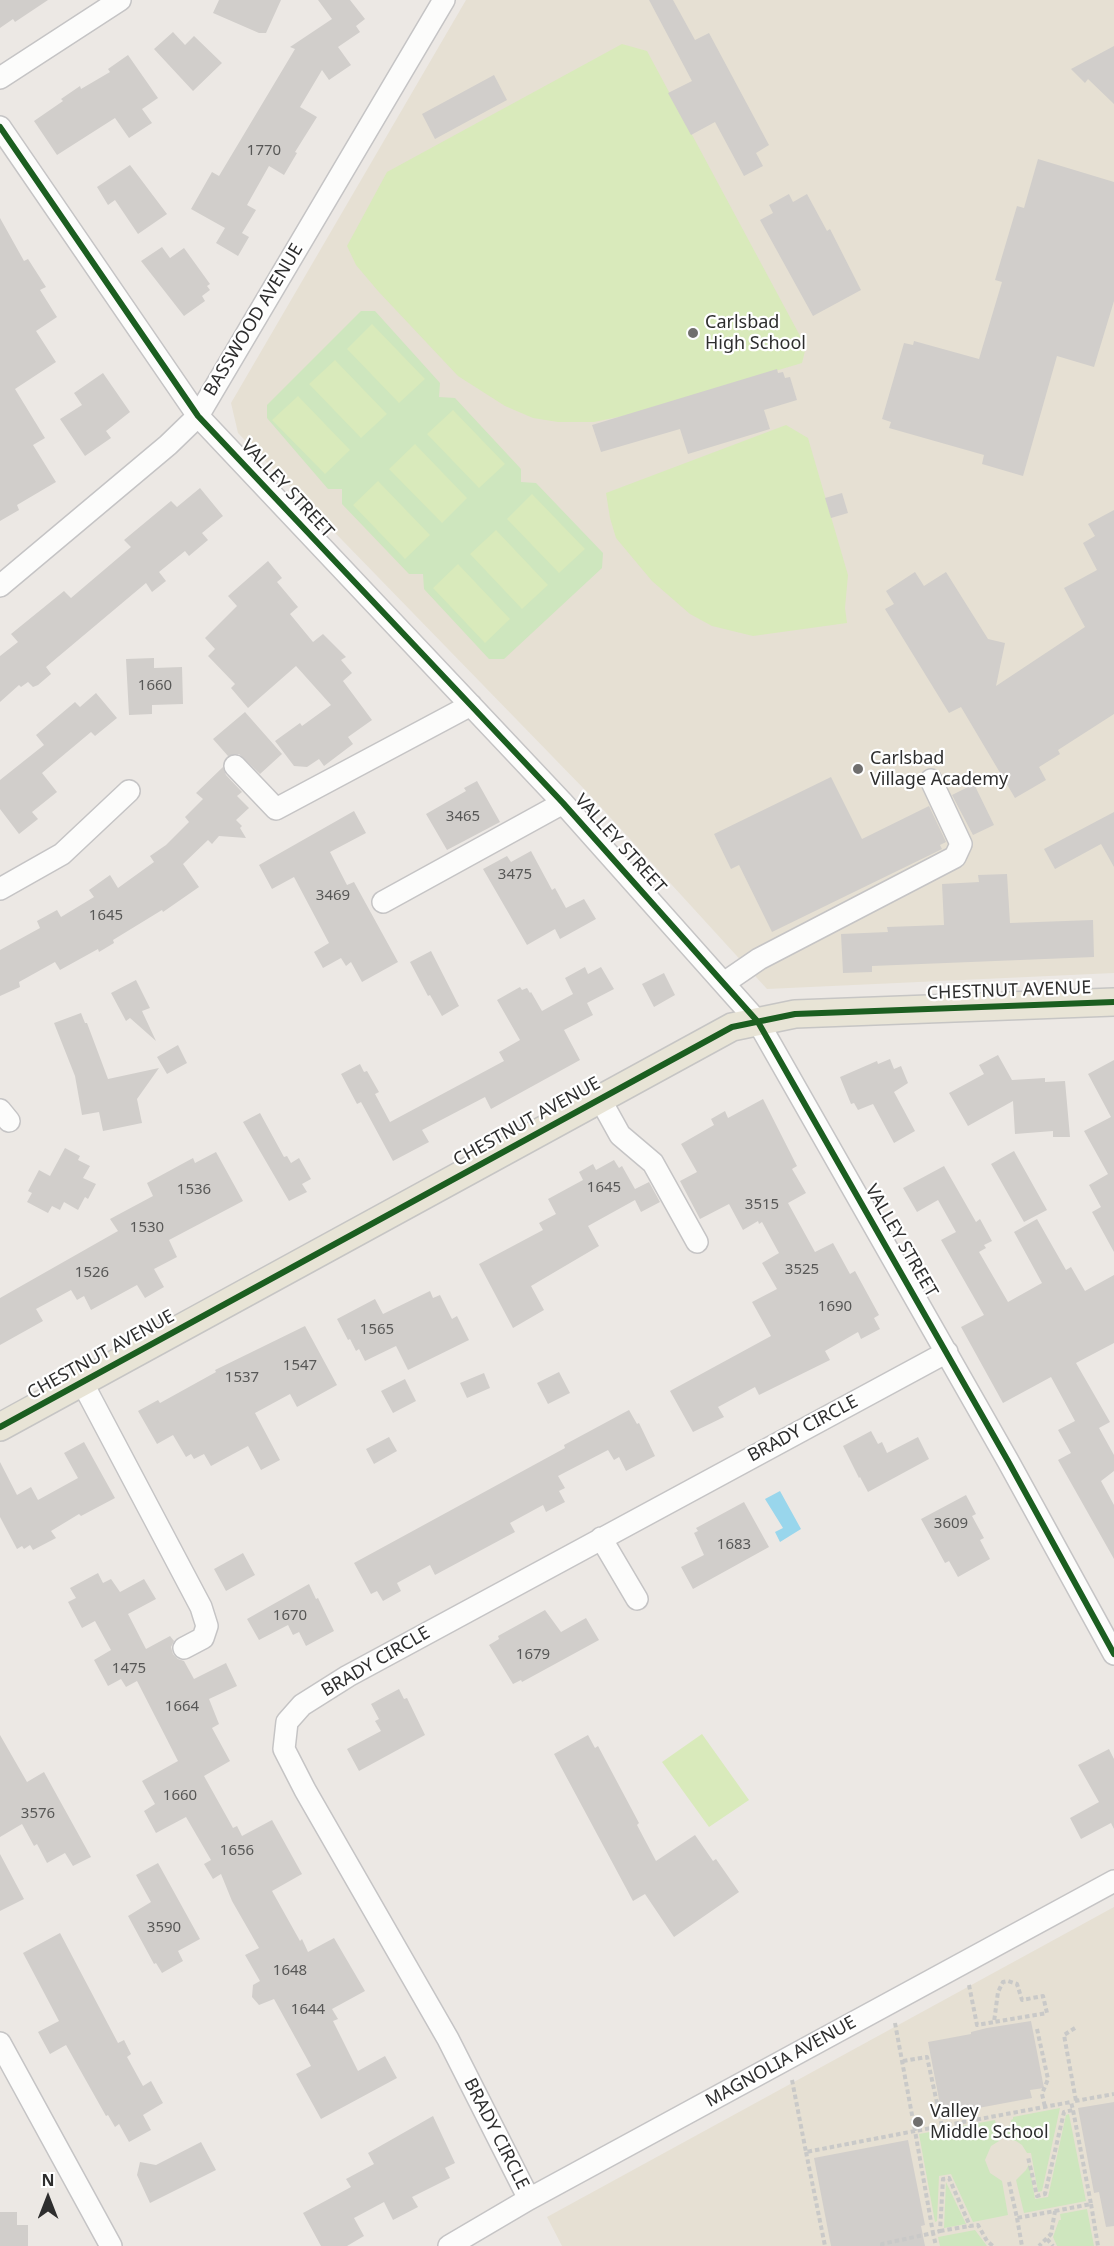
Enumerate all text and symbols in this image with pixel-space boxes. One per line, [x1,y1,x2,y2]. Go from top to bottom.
house number: 1770 [247,142,281,160]
street label: BASSWOOD AVENUE [200,240,308,400]
place label: Carlsbad High School [705,312,806,354]
marker: Carlsbad High School [686,326,700,340]
street label: VALLEY STREET [236,435,338,543]
house number: 1660 [138,677,172,695]
place label: Carlsbad Village Academy [870,748,1008,790]
marker: Carlsbad Village Academy [851,762,865,776]
street label: VALLEY STREET [570,790,670,898]
house number: 3465 [446,808,480,826]
house number: 3475 [498,866,532,884]
house number: 3469 [316,887,350,905]
house number: 1645 [89,907,123,925]
street label: CHESTNUT AVENUE [926,977,1092,1005]
street label: CHESTNUT AVENUE [450,1073,604,1171]
house number: 1645 [587,1179,621,1197]
house number: 1536 [177,1181,211,1199]
street label: VALLEY STREET [860,1181,942,1301]
house number: 3515 [745,1196,779,1214]
house number: 1530 [130,1219,164,1237]
house number: 3525 [785,1261,819,1279]
house number: 1526 [75,1264,109,1282]
house number: 1690 [818,1298,852,1316]
street label: CHESTNUT AVENUE [24,1306,178,1404]
house number: 1565 [360,1321,394,1339]
house number: 1547 [283,1357,317,1375]
house number: 1537 [225,1369,259,1387]
street label: BRADY CIRCLE [744,1391,862,1467]
house number: 3609 [934,1515,968,1533]
house number: 1683 [717,1536,751,1554]
house number: 1670 [273,1607,307,1625]
street label: BRADY CIRCLE [318,1622,434,1702]
house number: 1679 [516,1646,550,1664]
house number: 1475 [112,1660,146,1678]
house number: 1664 [165,1698,199,1716]
house number: 1660 [163,1787,197,1805]
house number: 3576 [21,1805,55,1823]
house number: 1656 [220,1842,254,1860]
house number: 3590 [147,1919,181,1937]
house number: 1648 [273,1962,307,1980]
house number: 1644 [291,2001,325,2019]
street label: MAGNOLIA AVENUE [702,2012,860,2112]
street label: BRADY CIRCLE [459,2075,533,2193]
place label: Valley Middle School [930,2101,1049,2144]
marker: Valley Middle School [911,2115,925,2129]
north arrow [18,2168,78,2228]
text: N [41,2169,55,2191]

